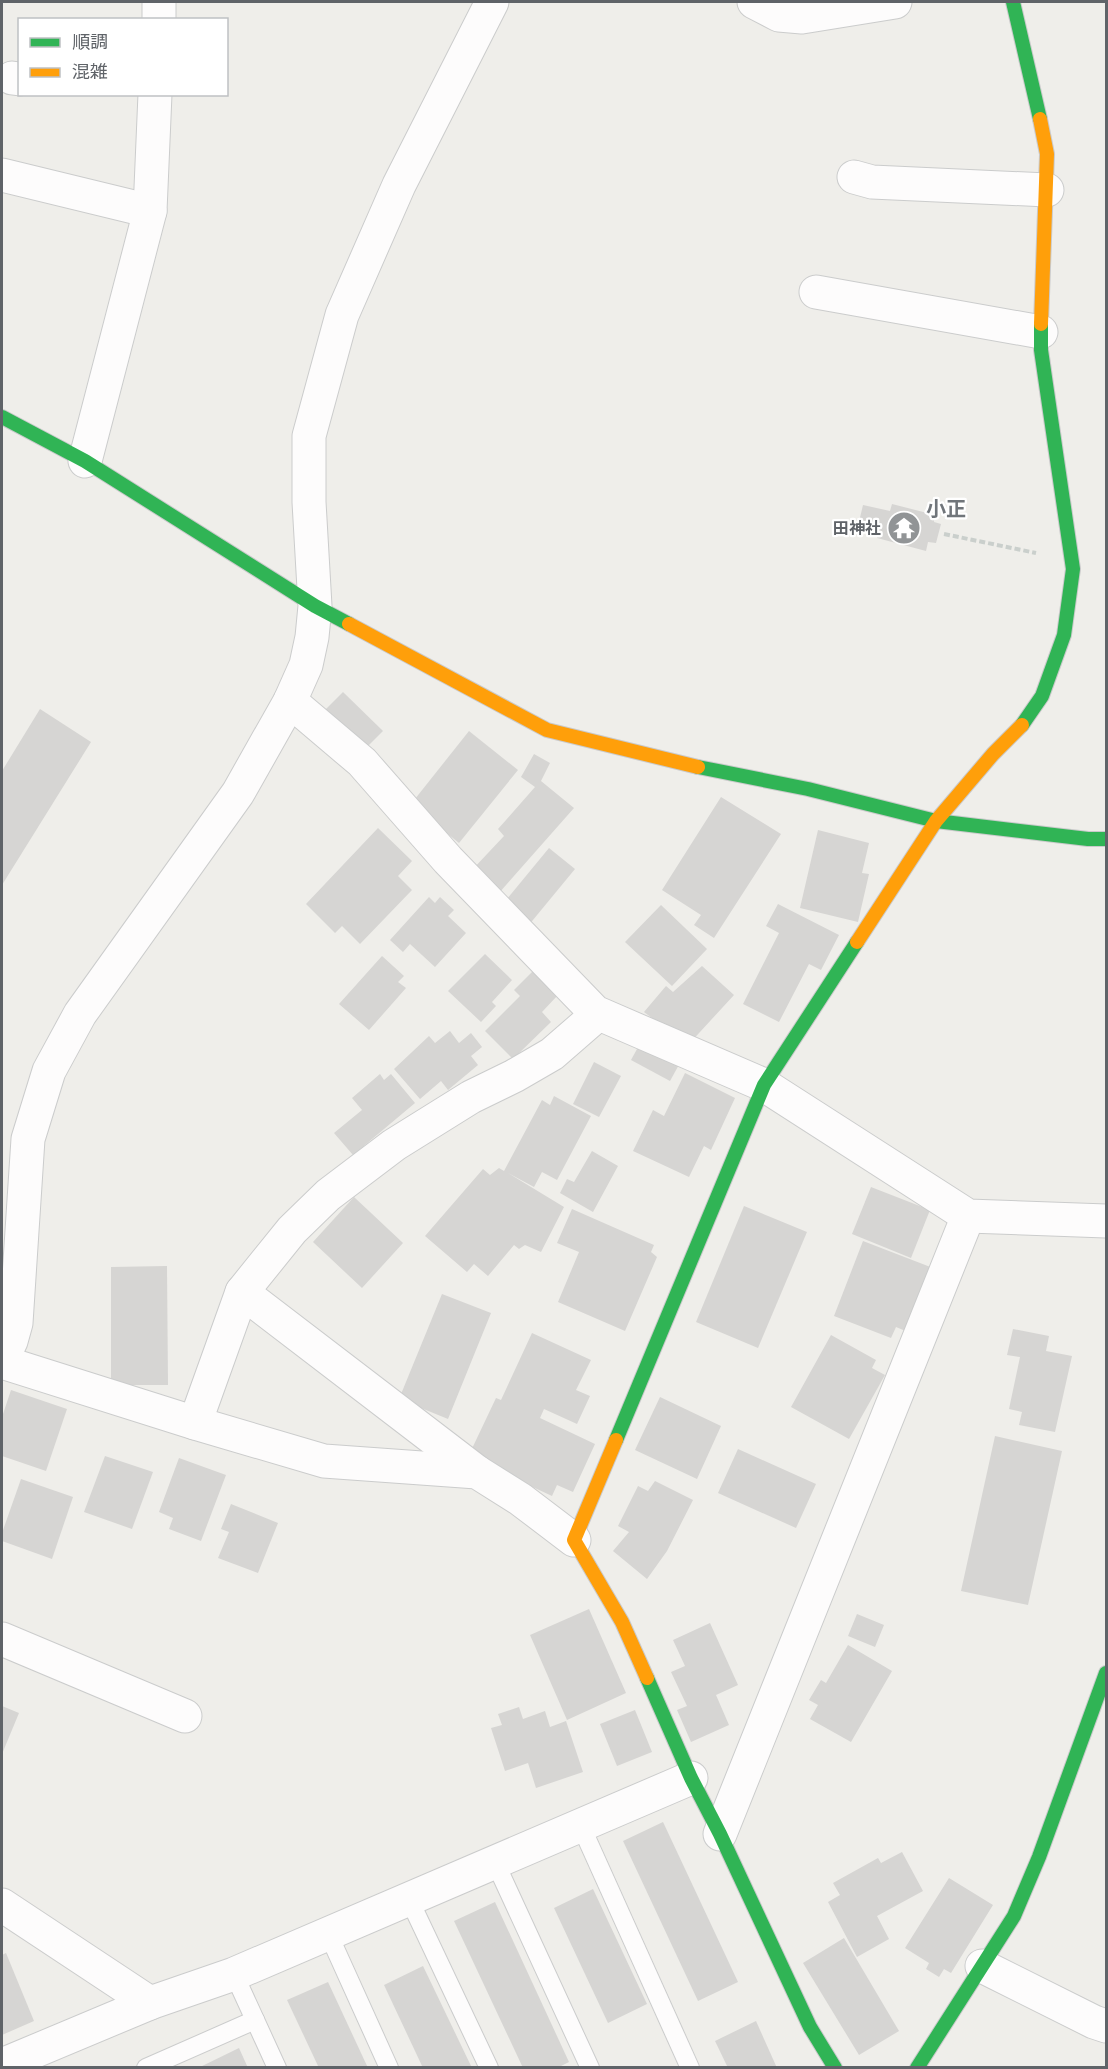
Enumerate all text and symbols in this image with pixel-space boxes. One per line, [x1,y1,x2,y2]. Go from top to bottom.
legend [18,18,228,96]
text: 順調 [72,30,108,52]
text: 混雑 [72,60,108,82]
district label: 小正 [926,496,966,520]
temple icon: 田神社 [886,510,922,546]
place label: 田神社 [833,518,881,537]

